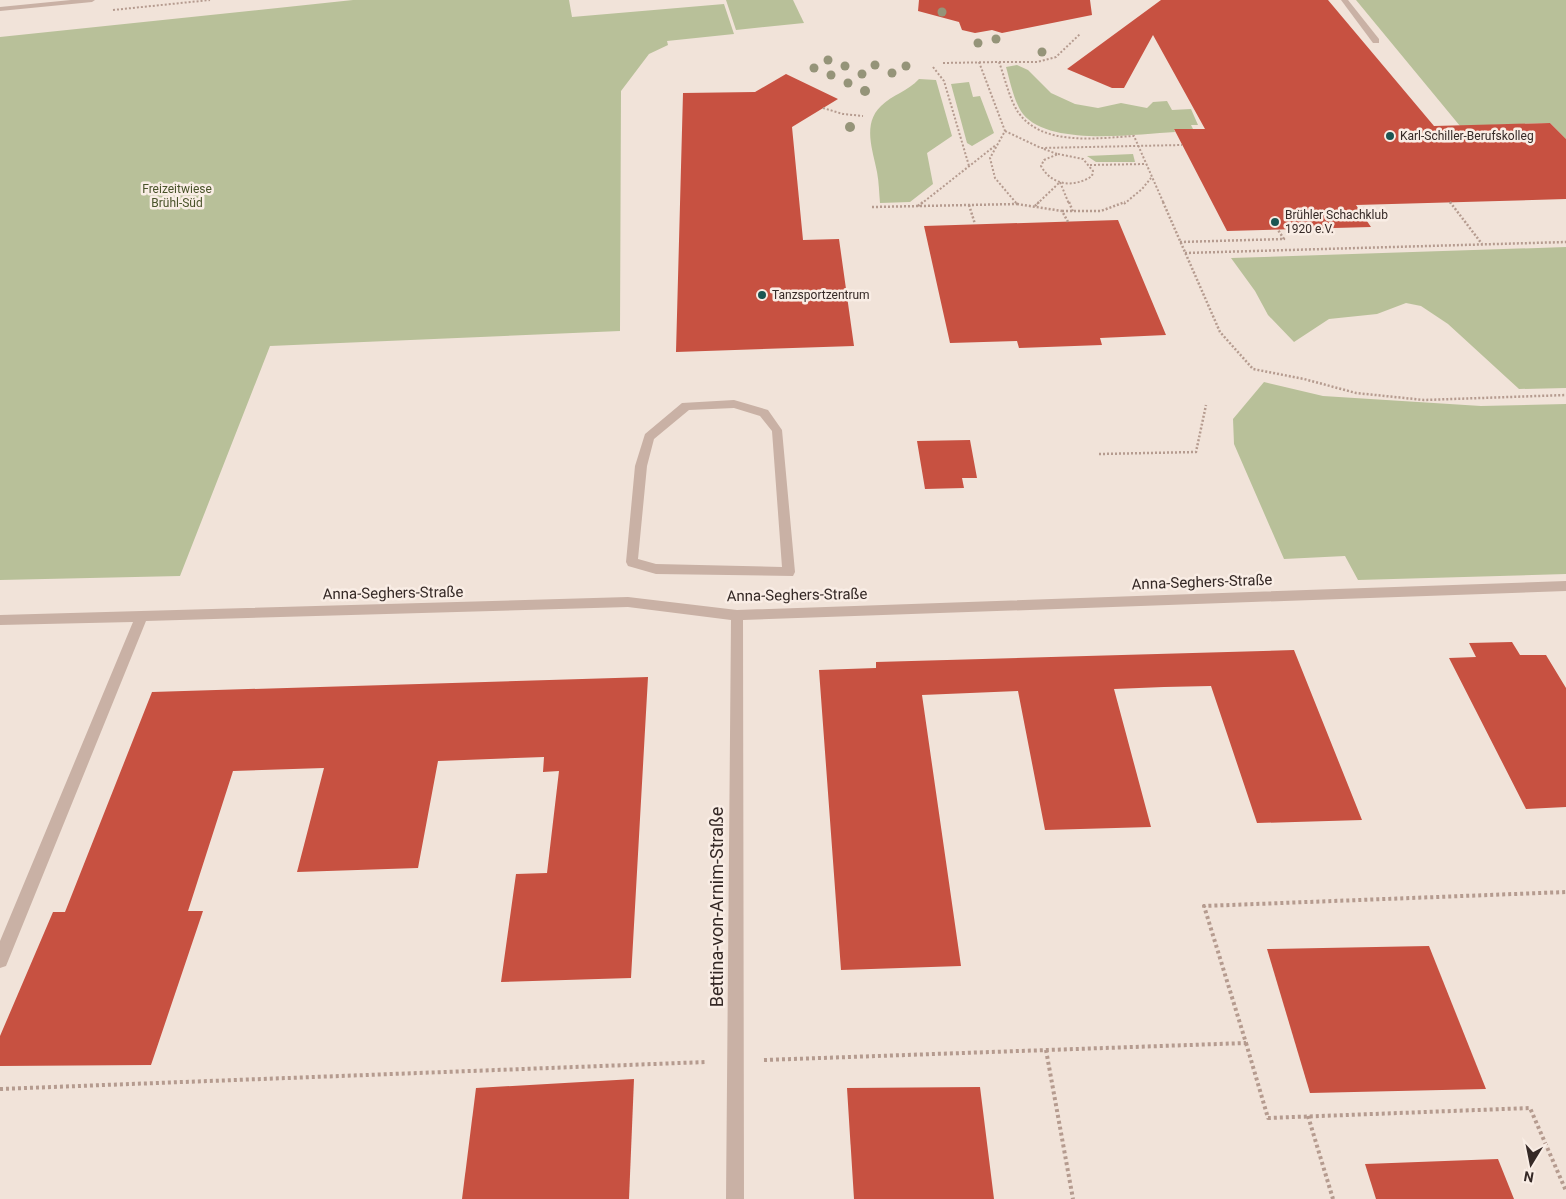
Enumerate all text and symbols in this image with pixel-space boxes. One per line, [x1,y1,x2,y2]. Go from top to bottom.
place label: Karl-Schiller-Berufskolleg [1400,129,1534,143]
marker: Karl-Schiller-Berufskolleg [1384,130,1396,142]
park label: Freizeitwiese Brühl-Süd [142,182,212,210]
place label: Brühler Schachklub 1920 e.V. [1285,208,1388,236]
marker: Brühler Schachklub 1920 e.V. [1269,216,1281,228]
place label: Tanzsportzentrum [772,288,870,302]
marker: Tanzsportzentrum [756,289,768,301]
street label: Anna-Seghers-Straße [1131,571,1273,593]
street label: Anna-Seghers-Straße [322,583,464,603]
street label: Anna-Seghers-Straße [726,585,868,605]
street label: Bettina-von-Arnim-Straße [706,807,727,1007]
north arrow [1506,1139,1556,1189]
text: N [1522,1168,1535,1186]

